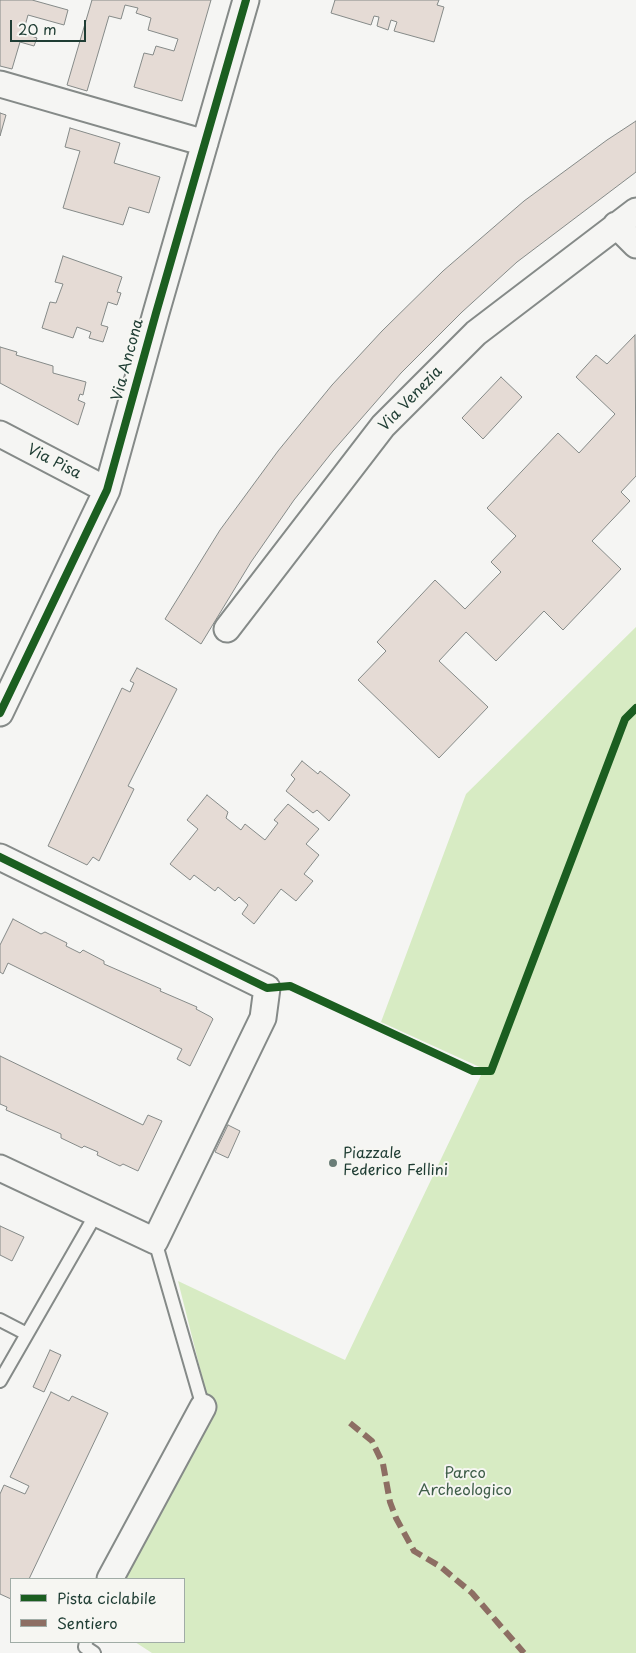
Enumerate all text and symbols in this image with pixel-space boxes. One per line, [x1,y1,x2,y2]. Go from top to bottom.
scale bar [12,10,89,42]
text: 20 m [18,17,57,40]
street label: Via Ancona [108,317,148,403]
street label: Via Venezia [376,363,446,435]
street label: Via Pisa [24,441,84,483]
place label: Piazzale Federico Fellini [343,1145,448,1180]
marker: Piazzale Federico Fellini [327,1157,339,1169]
park label: Parco Archeologico [418,1465,512,1500]
legend [10,1578,185,1643]
text: Pista ciclabile [57,1586,156,1609]
text: Sentiero [57,1611,118,1634]

